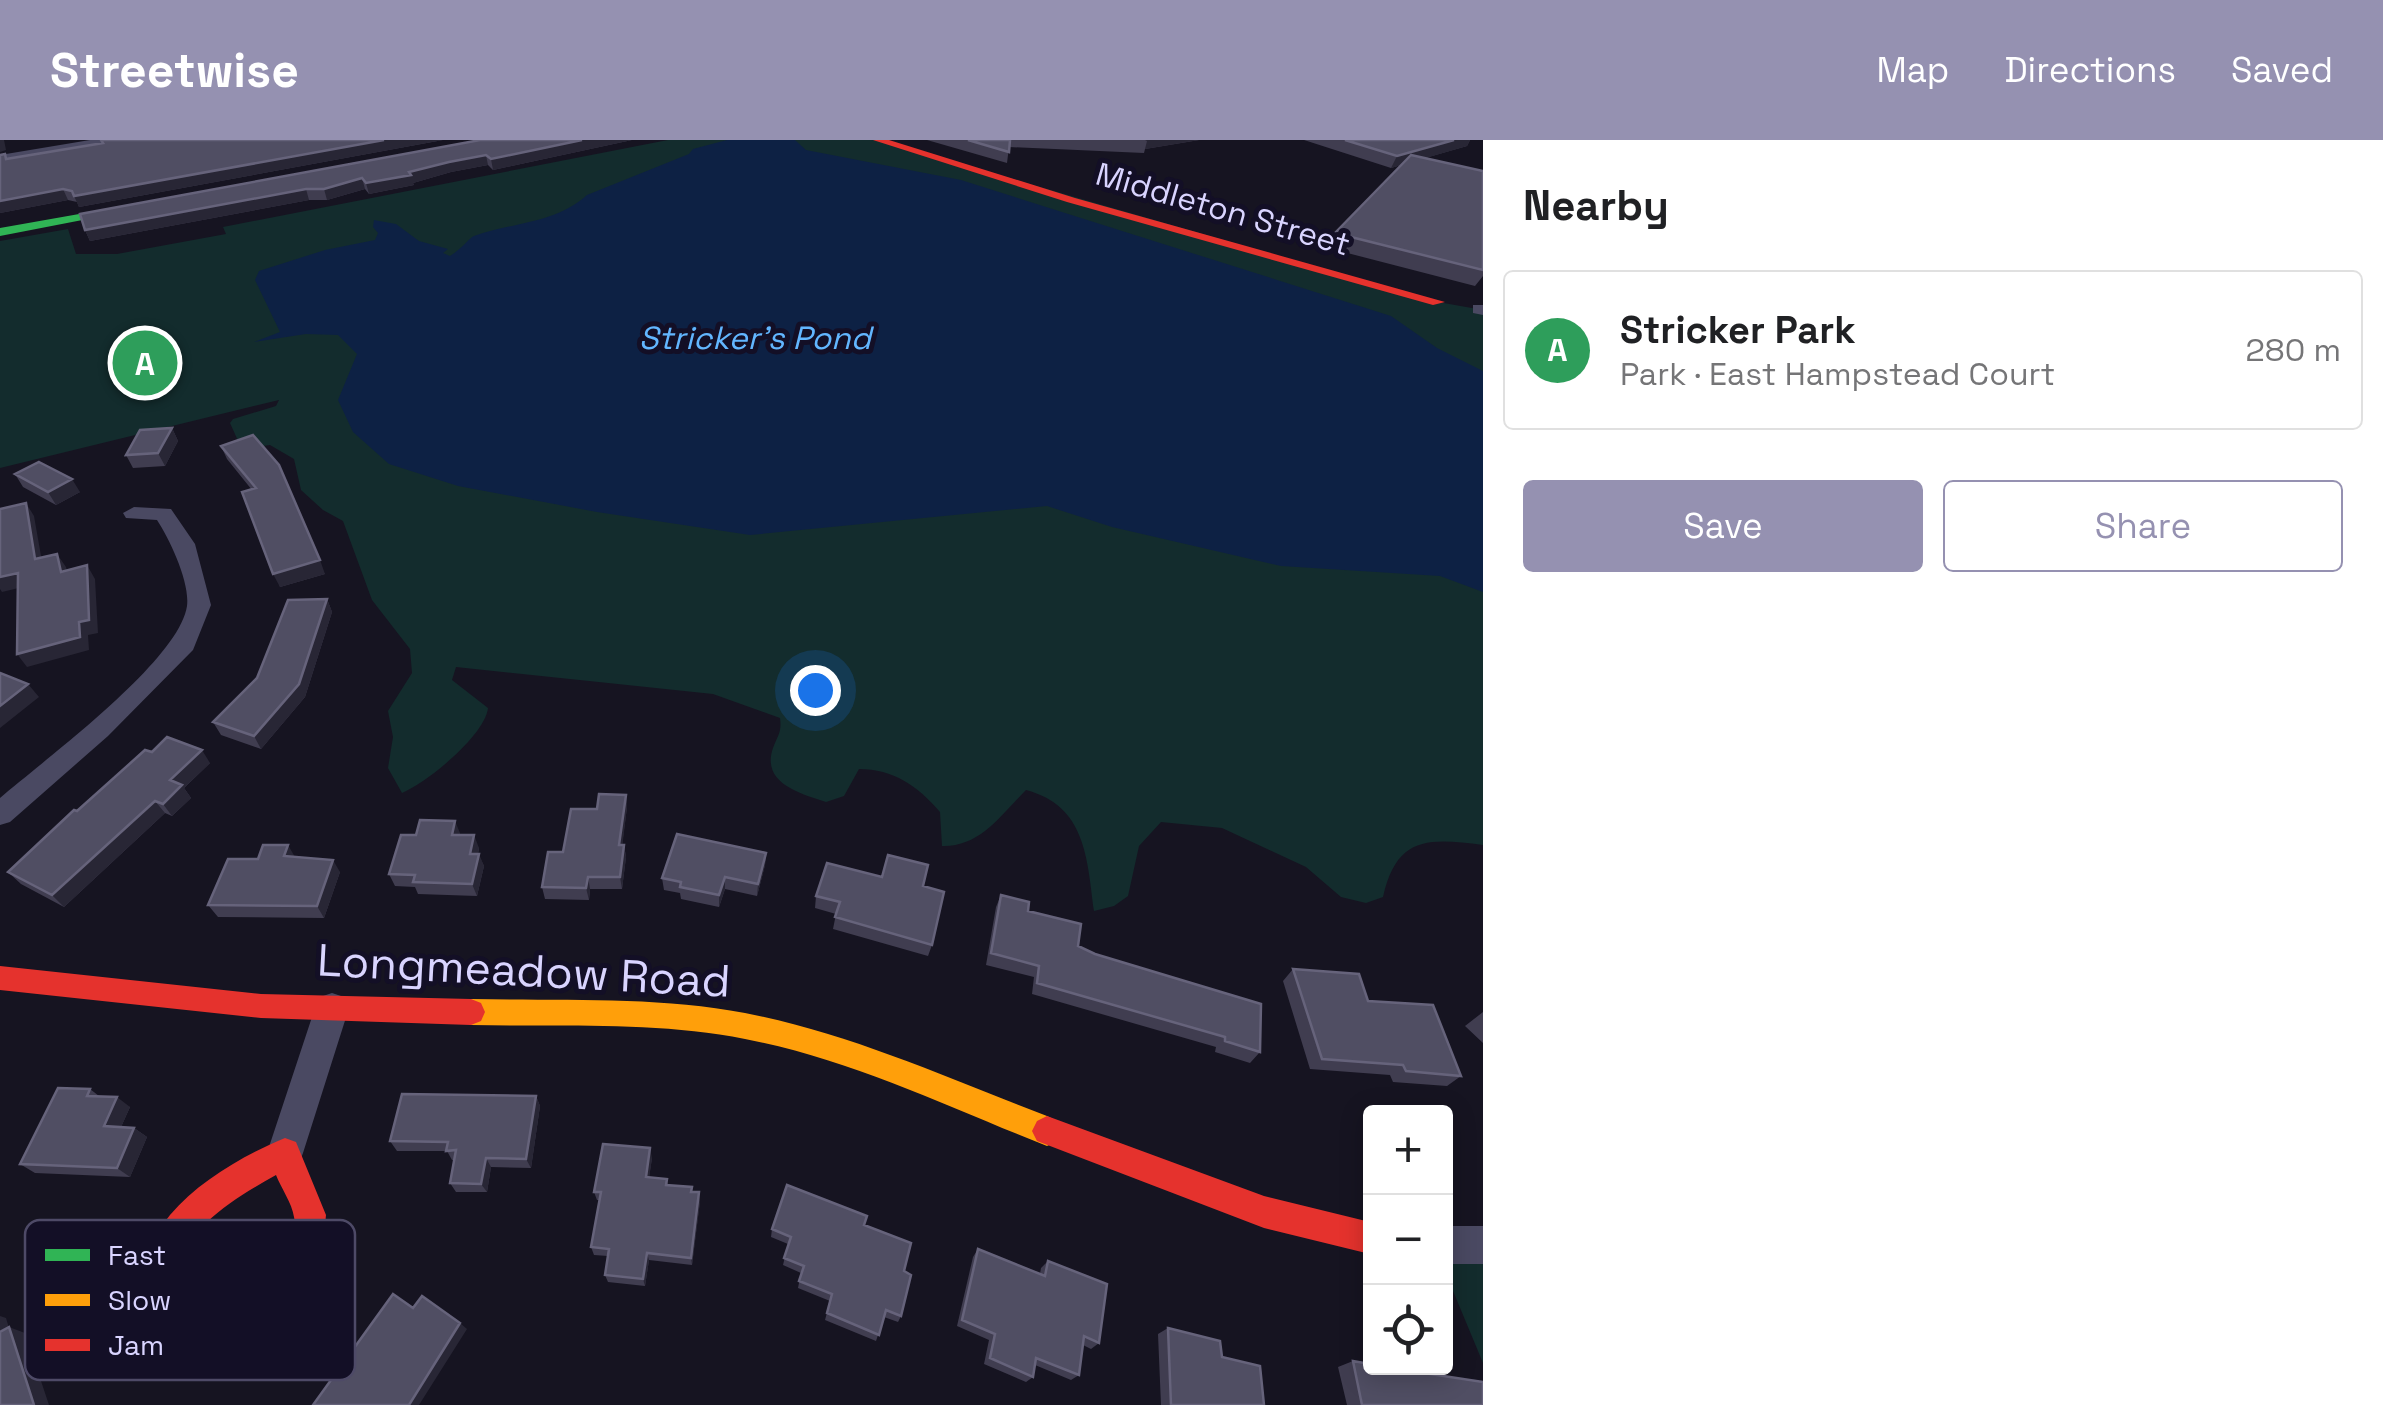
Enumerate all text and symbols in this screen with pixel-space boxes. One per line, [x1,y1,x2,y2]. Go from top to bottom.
text: Streetwise [50,40,299,101]
text: Map [1876,48,1949,92]
text: Directions [2004,48,2176,92]
text: Saved [2231,48,2333,92]
street label: Middleton Street [1091,154,1355,264]
text: Nearby [1523,179,1669,232]
text: Stricker Park [1620,306,1856,354]
water label: Stricker's Pond [639,318,875,358]
pin: A [112,326,178,400]
text: A [1547,330,1568,370]
text: 280 m [2246,330,2341,370]
text: Park · East Hampstead Court [1620,354,2055,394]
button: Save [1523,480,1923,572]
button: Share [1943,480,2343,572]
your location [790,665,841,716]
street label: Longmeadow Road [316,931,732,1010]
map controls [1363,1105,1453,1375]
button: + [1363,1105,1453,1195]
button: − [1363,1195,1453,1285]
legend [25,1220,355,1380]
text: Fast [108,1237,166,1273]
text: Slow [108,1282,171,1318]
button: locate [1363,1285,1453,1375]
text: Jam [108,1327,164,1363]

